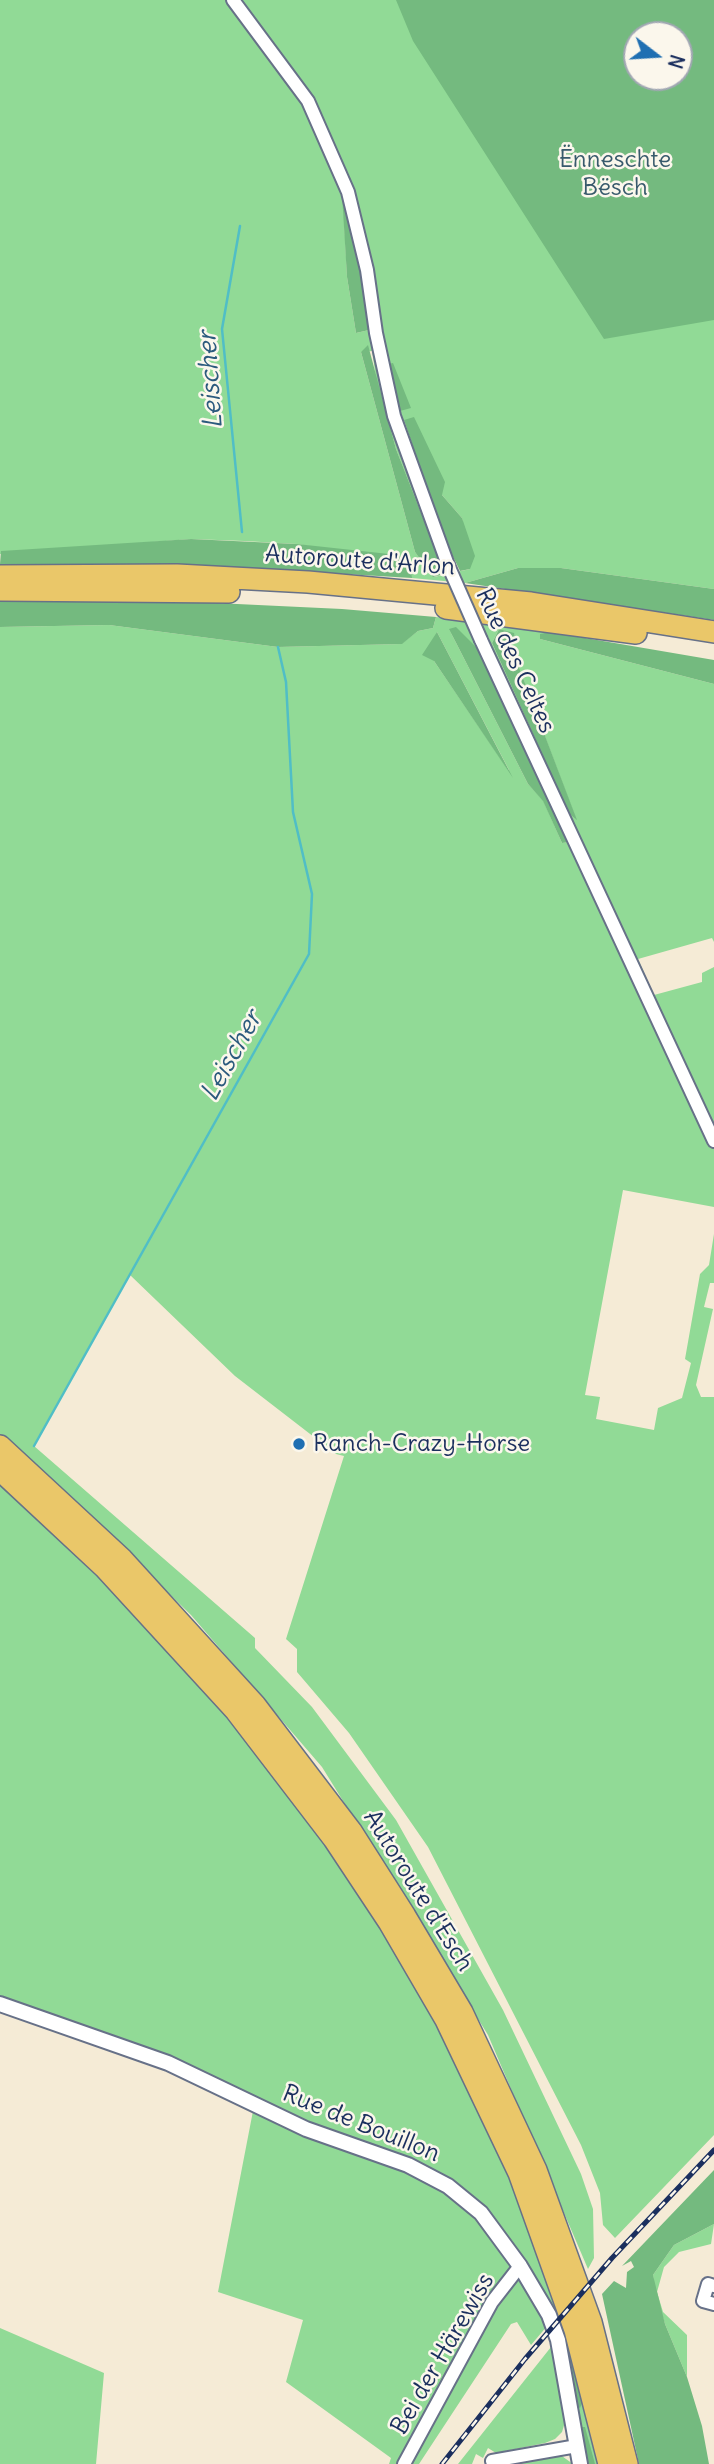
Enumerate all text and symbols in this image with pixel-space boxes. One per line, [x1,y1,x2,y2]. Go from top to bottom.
north arrow [623,21,693,91]
text: N [663,52,690,71]
park label: Ënneschte Bësch [559,146,671,202]
water label: Leischer [192,330,230,430]
street label: Autoroute d'Arlon [264,540,456,582]
street label: Rue des Celtes [469,584,561,738]
water label: Leischer [195,1006,269,1106]
place label: Ranch-Crazy-Horse [313,1430,530,1458]
marker: Ranch-Crazy-Horse [291,1436,307,1452]
street label: Autoroute d'Esch [357,1805,479,1977]
street label: Rue de Bouillon [278,2079,444,2169]
street label: Bei der Härewiss [385,2268,501,2440]

